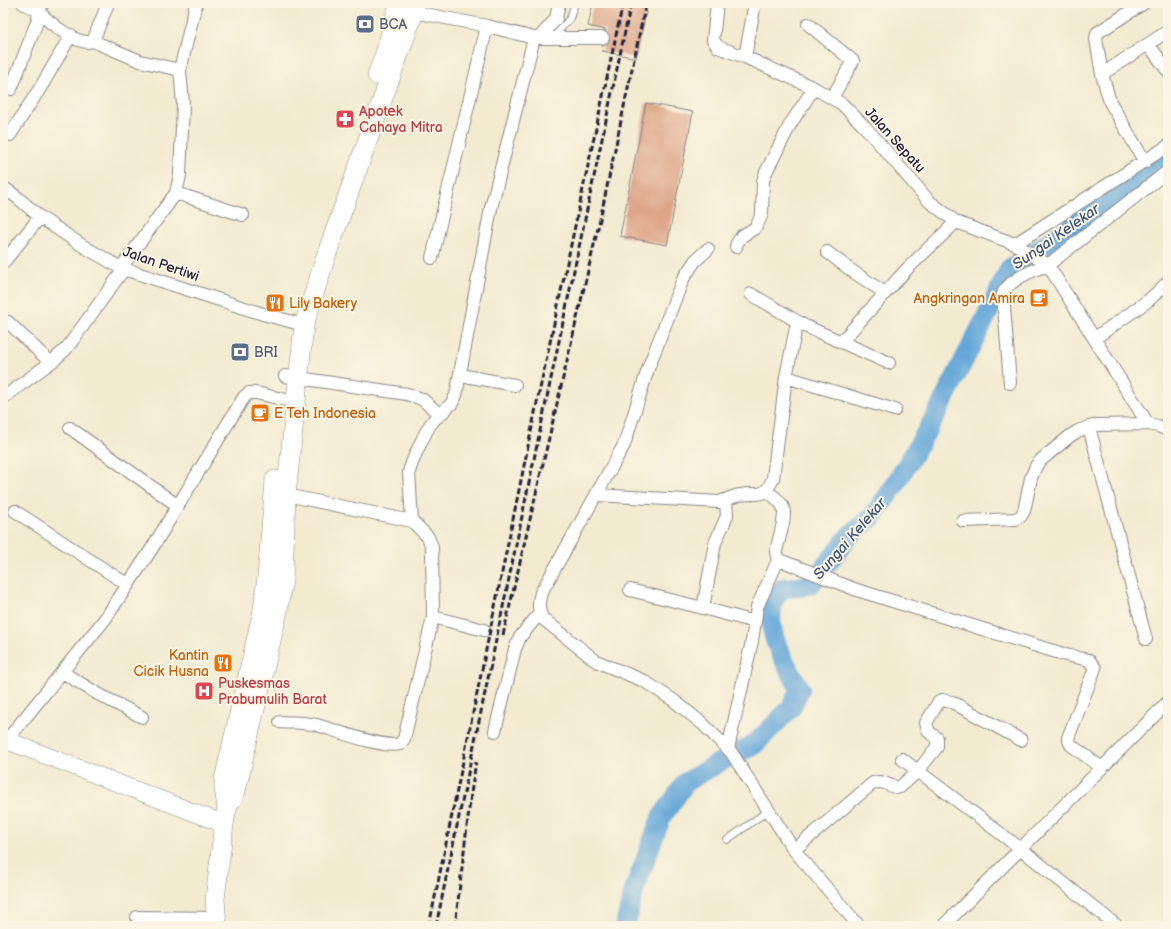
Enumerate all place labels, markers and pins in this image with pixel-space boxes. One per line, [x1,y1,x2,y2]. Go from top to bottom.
bank icon: BCA [354,13,376,35]
place label: BCA [379,16,408,33]
place label: Apotek Cahaya Mitra [359,103,443,136]
pharmacy icon: Apotek Cahaya Mitra [334,108,356,130]
cafe icon: Angkringan Amira [1028,287,1050,309]
place label: Angkringan Amira [914,290,1025,307]
restaurant icon: Lily Bakery [264,292,286,314]
place label: Lily Bakery [289,295,358,312]
bank icon: BRI [229,341,251,363]
place label: BRI [254,344,278,361]
cafe icon: E Teh Indonesia [249,402,271,424]
place label: E Teh Indonesia [274,405,376,422]
place label: Kantin Cicik Husna [134,647,209,680]
restaurant icon: Kantin Cicik Husna [212,652,234,674]
place label: Puskesmas Prabumulih Barat [218,675,327,708]
hospital icon: Puskesmas Prabumulih Barat [193,680,215,702]

